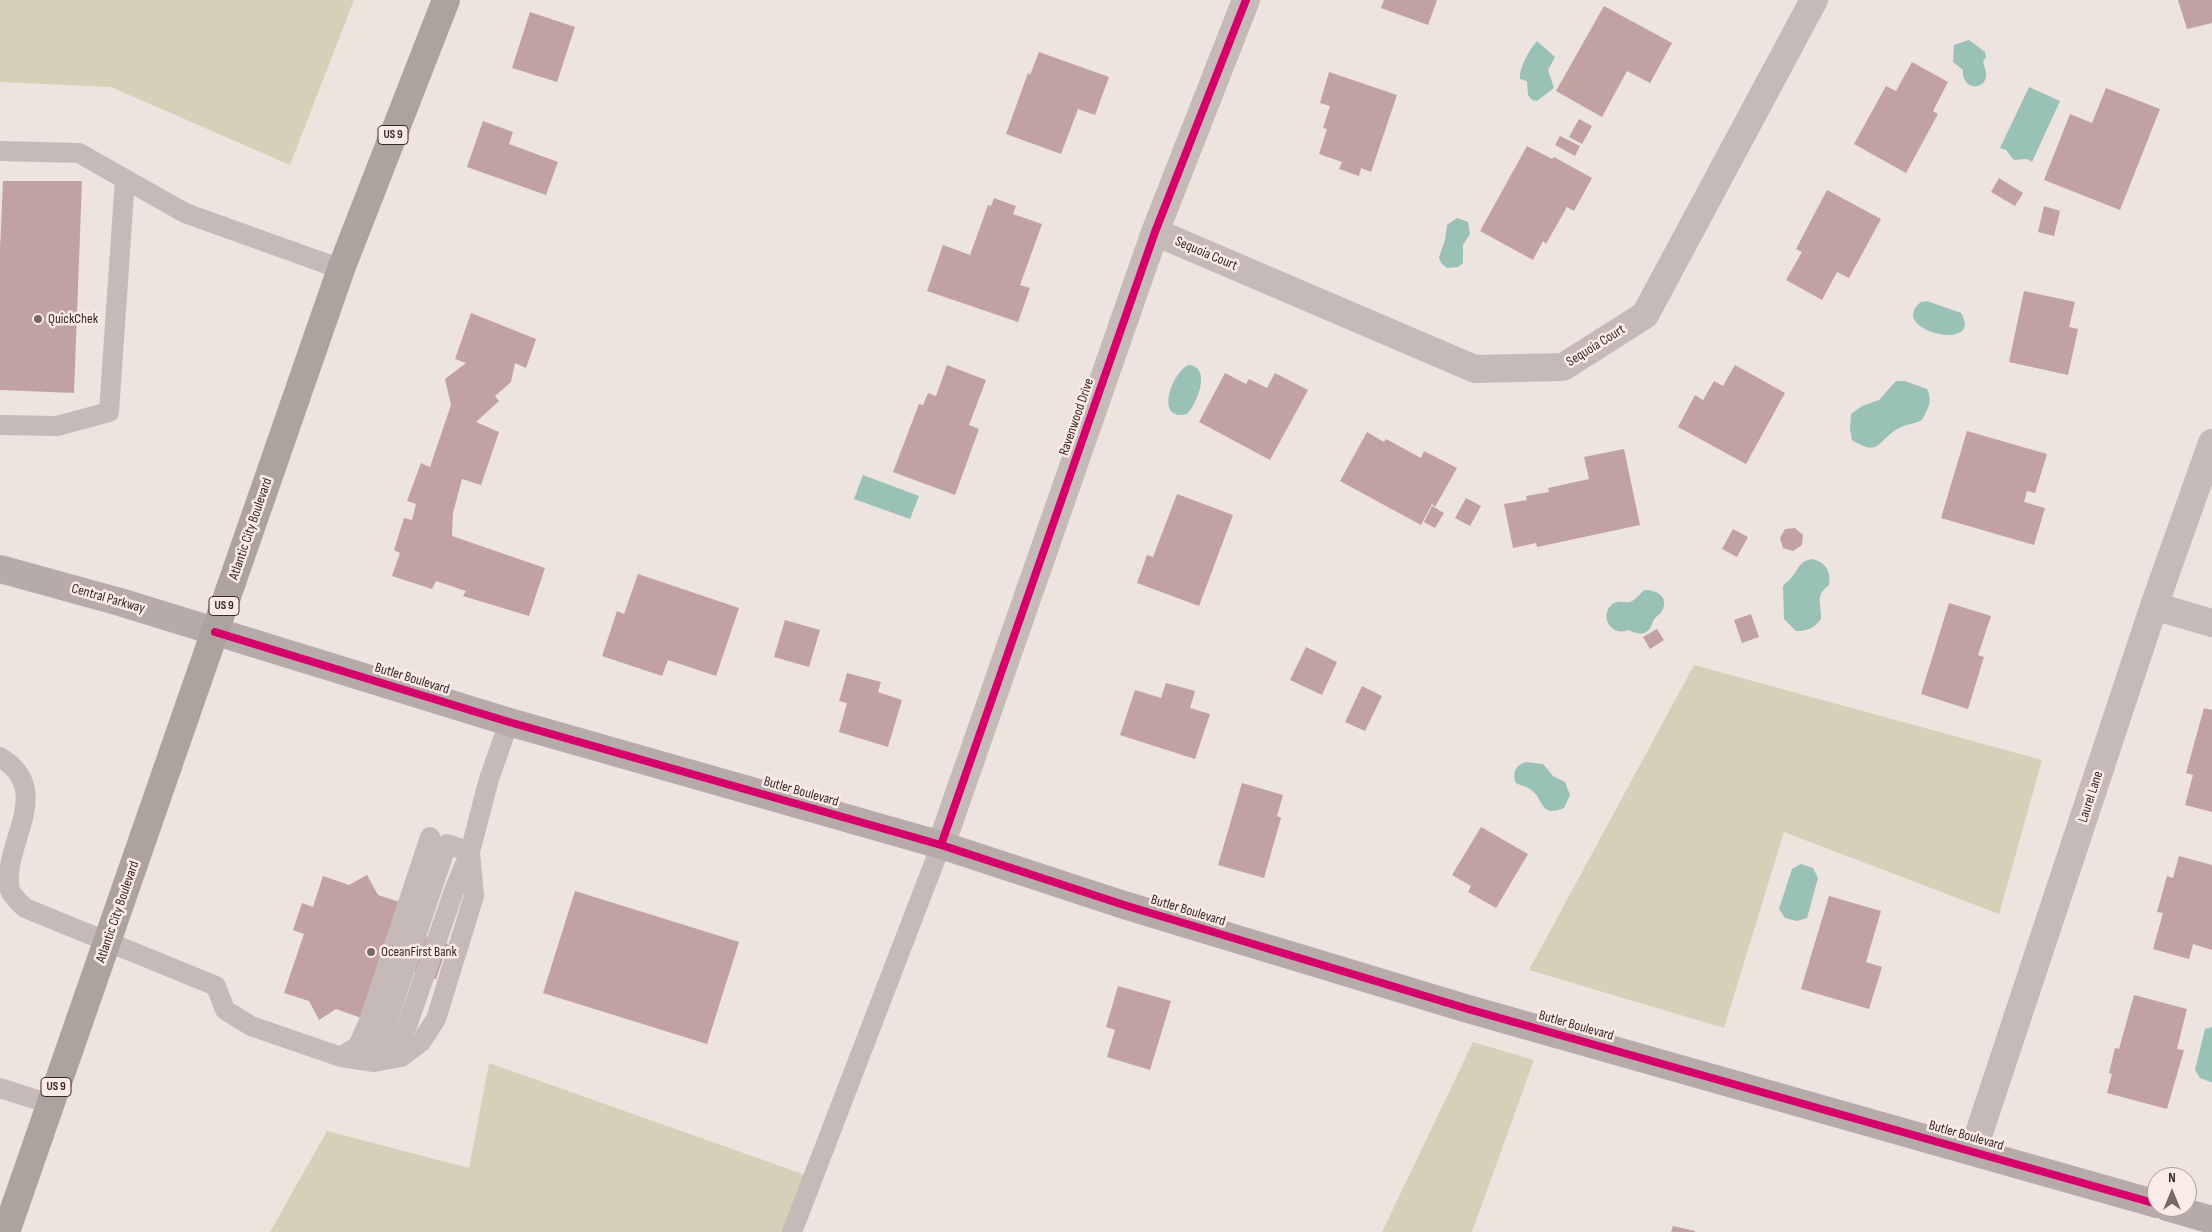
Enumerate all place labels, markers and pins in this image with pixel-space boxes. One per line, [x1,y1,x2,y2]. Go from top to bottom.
place label: QuickChek [48,311,98,327]
marker: QuickChek [32,313,44,325]
place label: OceanFirst Bank [381,944,457,960]
marker: OceanFirst Bank [365,946,377,958]

